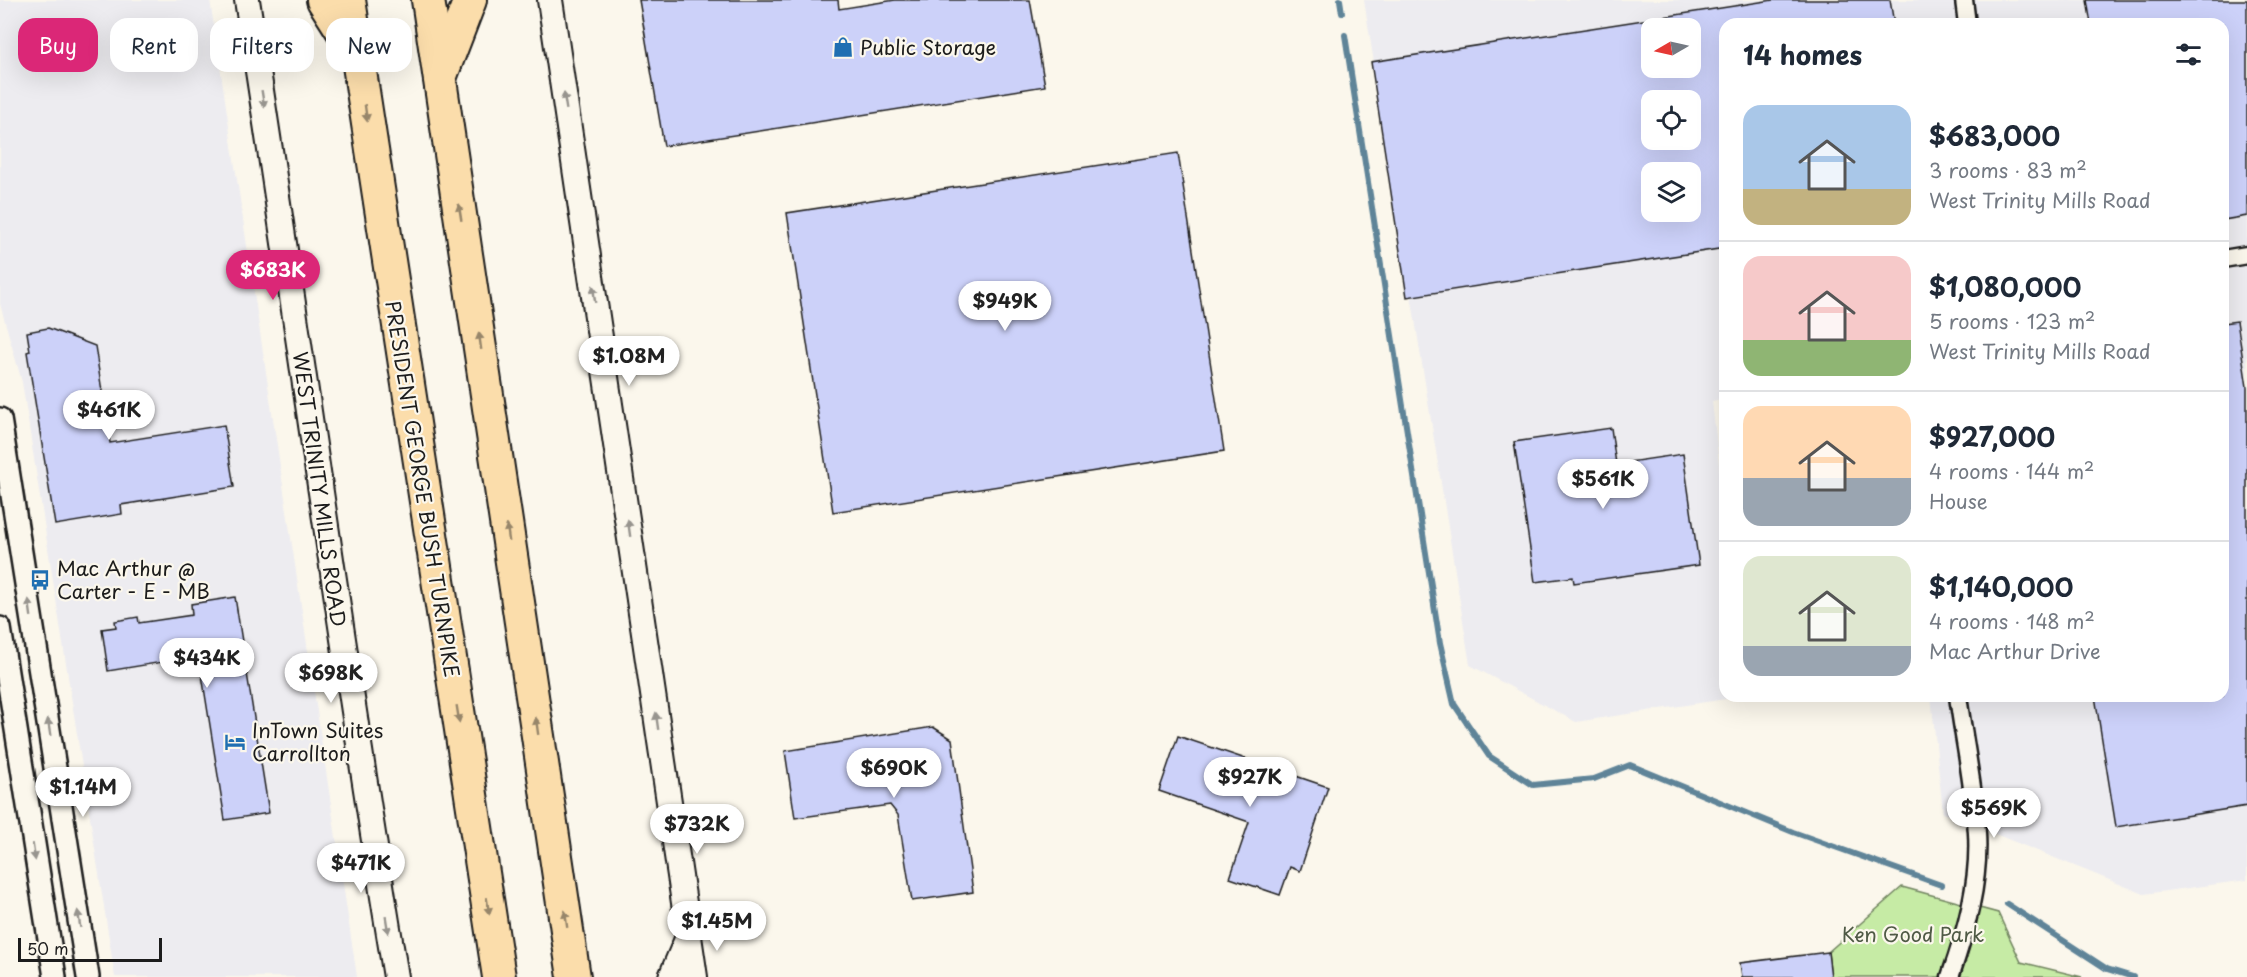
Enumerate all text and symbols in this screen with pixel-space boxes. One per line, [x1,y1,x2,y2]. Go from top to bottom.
chip: Buy [18,18,98,72]
chip: Rent [110,18,198,72]
chip: Filters [210,18,314,72]
chip: New [326,18,412,72]
north arrow [1641,18,1701,78]
map controls [1641,18,1701,222]
place label: Public Storage [860,32,996,62]
shop icon: Public Storage [831,35,855,59]
text: 14 homes [1743,35,1862,74]
icon: filters [2172,38,2205,71]
one-way arrow [258,90,267,109]
button: locate [1641,90,1701,150]
one-way arrow [561,92,570,111]
one-way arrow [362,103,371,122]
text: $683,000 [1929,116,2060,155]
icon: home [1791,129,1863,201]
text: 3 rooms · 83 m² [1929,155,2087,185]
button: layers [1641,162,1701,222]
text: West Trinity Mills Road [1929,185,2151,215]
one-way arrow [456,202,465,221]
pin: $683K [231,250,315,301]
text: $683K [240,254,306,284]
text: $1,080,000 [1929,267,2081,306]
icon: home [1791,280,1863,352]
pin: $949K [963,281,1047,332]
one-way arrow [590,284,599,303]
text: $949K [972,285,1038,315]
street label: PRESIDENT GEORGE BUSH TURNPIKE [378,298,468,680]
text: 5 rooms · 123 m² [1929,306,2095,336]
one-way arrow [475,331,484,350]
pin: $1.08M [580,336,678,387]
text: West Trinity Mills Road [1929,336,2151,366]
text: $1.08M [593,340,665,370]
street label: WEST TRINITY MILLS ROAD [286,350,354,628]
pin: $461K [67,390,151,441]
text: $461K [77,394,141,424]
text: $927,000 [1929,417,2055,456]
icon: home [1791,430,1863,502]
text: 4 rooms · 144 m² [1929,456,2094,486]
pin: $561K [1561,459,1645,510]
text: $561K [1571,463,1635,493]
text: House [1929,486,1988,516]
one-way arrow [625,519,634,538]
one-way arrow [504,524,513,543]
place label: Mac Arthur @ Carter - E - MB [57,553,210,606]
text: $1,140,000 [1929,567,2073,606]
bus stop icon: Mac Arthur @ Carter - E - MB [28,568,52,592]
icon: home [1791,580,1863,652]
one-way arrow [26,598,35,617]
text: 4 rooms · 148 m² [1929,606,2095,636]
text: Mac Arthur Drive [1929,636,2101,666]
pin: $434K [165,638,249,689]
text: $434K [173,642,241,672]
pin: $698K [289,653,373,704]
text: $698K [299,657,363,687]
one-way arrow [453,704,462,723]
one-way arrow [652,712,661,731]
place label: InTown Suites Carrollton [252,715,383,768]
one-way arrow [44,717,53,736]
one-way arrow [533,717,542,736]
hotel icon: InTown Suites Carrollton [223,730,247,754]
pin: $690K [852,748,936,799]
text: $690K [860,752,928,782]
pin: $927K [1208,757,1292,808]
text: $927K [1218,761,1282,791]
pin: $1.14M [34,767,132,818]
text: $1.14M [49,771,117,801]
pin: $569K [1952,788,2036,839]
text: $569K [1961,792,2027,822]
pin: $732K [655,804,739,855]
text: $732K [664,808,730,838]
one-way arrow [29,842,38,861]
pin: $471K [319,843,403,894]
text: $471K [331,847,391,877]
one-way arrow [483,897,492,916]
pin: $1.45M [668,901,766,952]
text: $1.45M [681,905,753,935]
one-way arrow [75,910,84,929]
one-way arrow [561,910,570,929]
one-way arrow [383,915,392,934]
park label: Ken Good Park [1842,919,1984,949]
scale bar [18,935,162,962]
text: 50 m [27,936,68,960]

